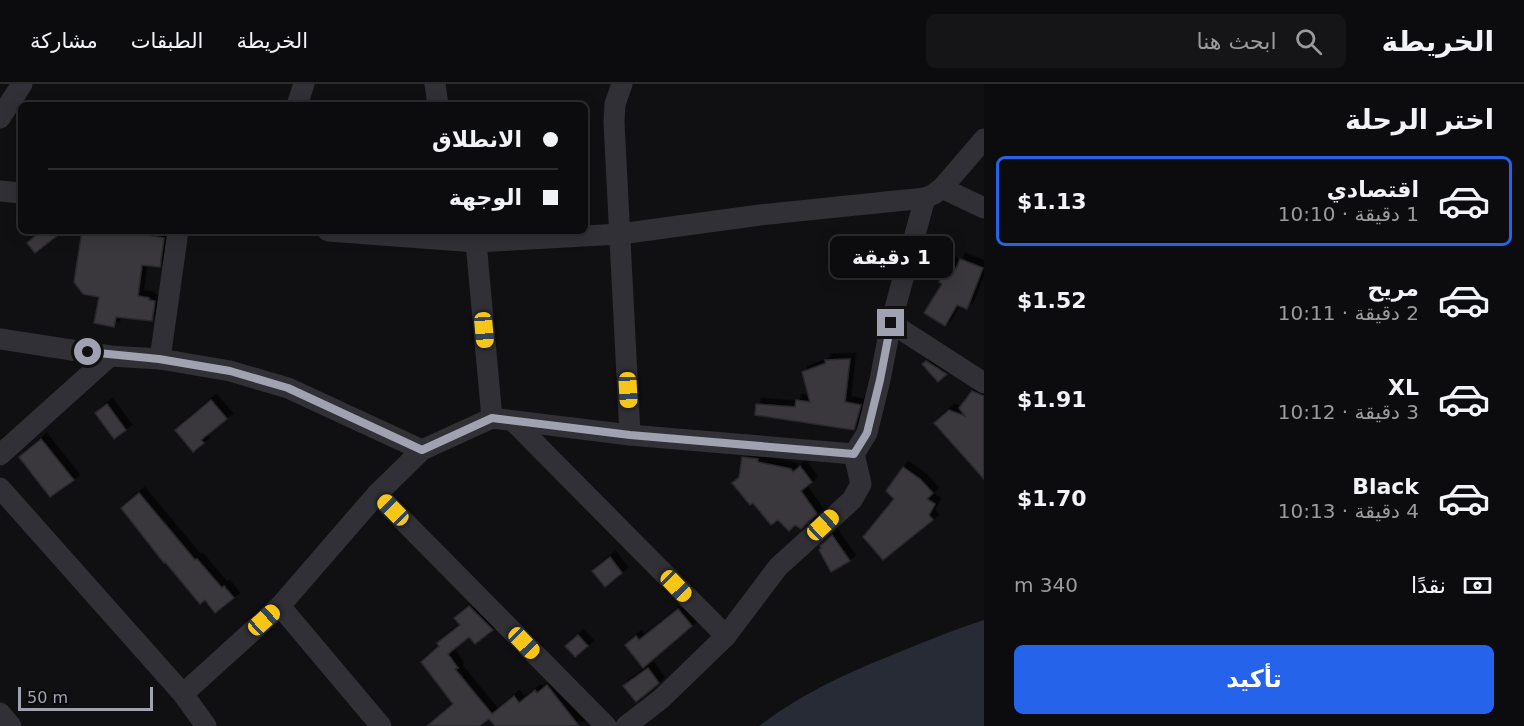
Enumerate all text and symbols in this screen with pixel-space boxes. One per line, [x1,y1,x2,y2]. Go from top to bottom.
search box [926,14,1346,68]
icon: search [1292,25,1325,58]
text: الخريطة [1382,25,1494,58]
text: مشاركة [30,29,98,53]
text: الطبقات [131,29,203,53]
text: الخريطة [236,29,308,53]
text: ابحث هنا [1197,29,1277,54]
text: اختر الرحلة [1345,104,1494,135]
text: الانطلاق [432,127,522,152]
icon: car [1437,174,1491,228]
text: اقتصادي [1327,177,1419,202]
text: الوجهة [449,185,522,210]
text: $1.13 [1017,189,1087,214]
text: 1 دقيقة · 10:10 [1278,202,1419,226]
callout: 1 دقيقة [830,236,952,278]
text: 1 دقيقة [852,245,931,269]
icon: car [1437,273,1491,327]
text: مريح [1368,276,1419,301]
text: $1.52 [1017,288,1087,313]
text: 2 دقيقة · 10:11 [1278,301,1419,325]
route end [877,309,904,336]
car [473,311,495,349]
route start [74,338,101,365]
car [618,372,638,408]
icon: car [1437,372,1491,426]
text: XL [1388,375,1419,400]
text: $1.91 [1017,387,1087,412]
text: 3 دقيقة · 10:12 [1278,400,1419,424]
icon: car [1437,471,1491,525]
text: Black [1352,474,1419,499]
text: $1.70 [1017,486,1087,511]
car [374,491,412,529]
text: 4 دقيقة · 10:13 [1278,499,1419,523]
car [804,506,842,544]
car [657,567,695,605]
icon: cash [1461,569,1494,602]
text: 340 m [1014,573,1078,597]
text: نقدًا [1411,573,1446,598]
car [245,601,283,639]
car [505,624,543,662]
button: تأكيد [1014,645,1494,714]
scale bar [18,684,153,712]
text: 50 m [27,688,68,707]

